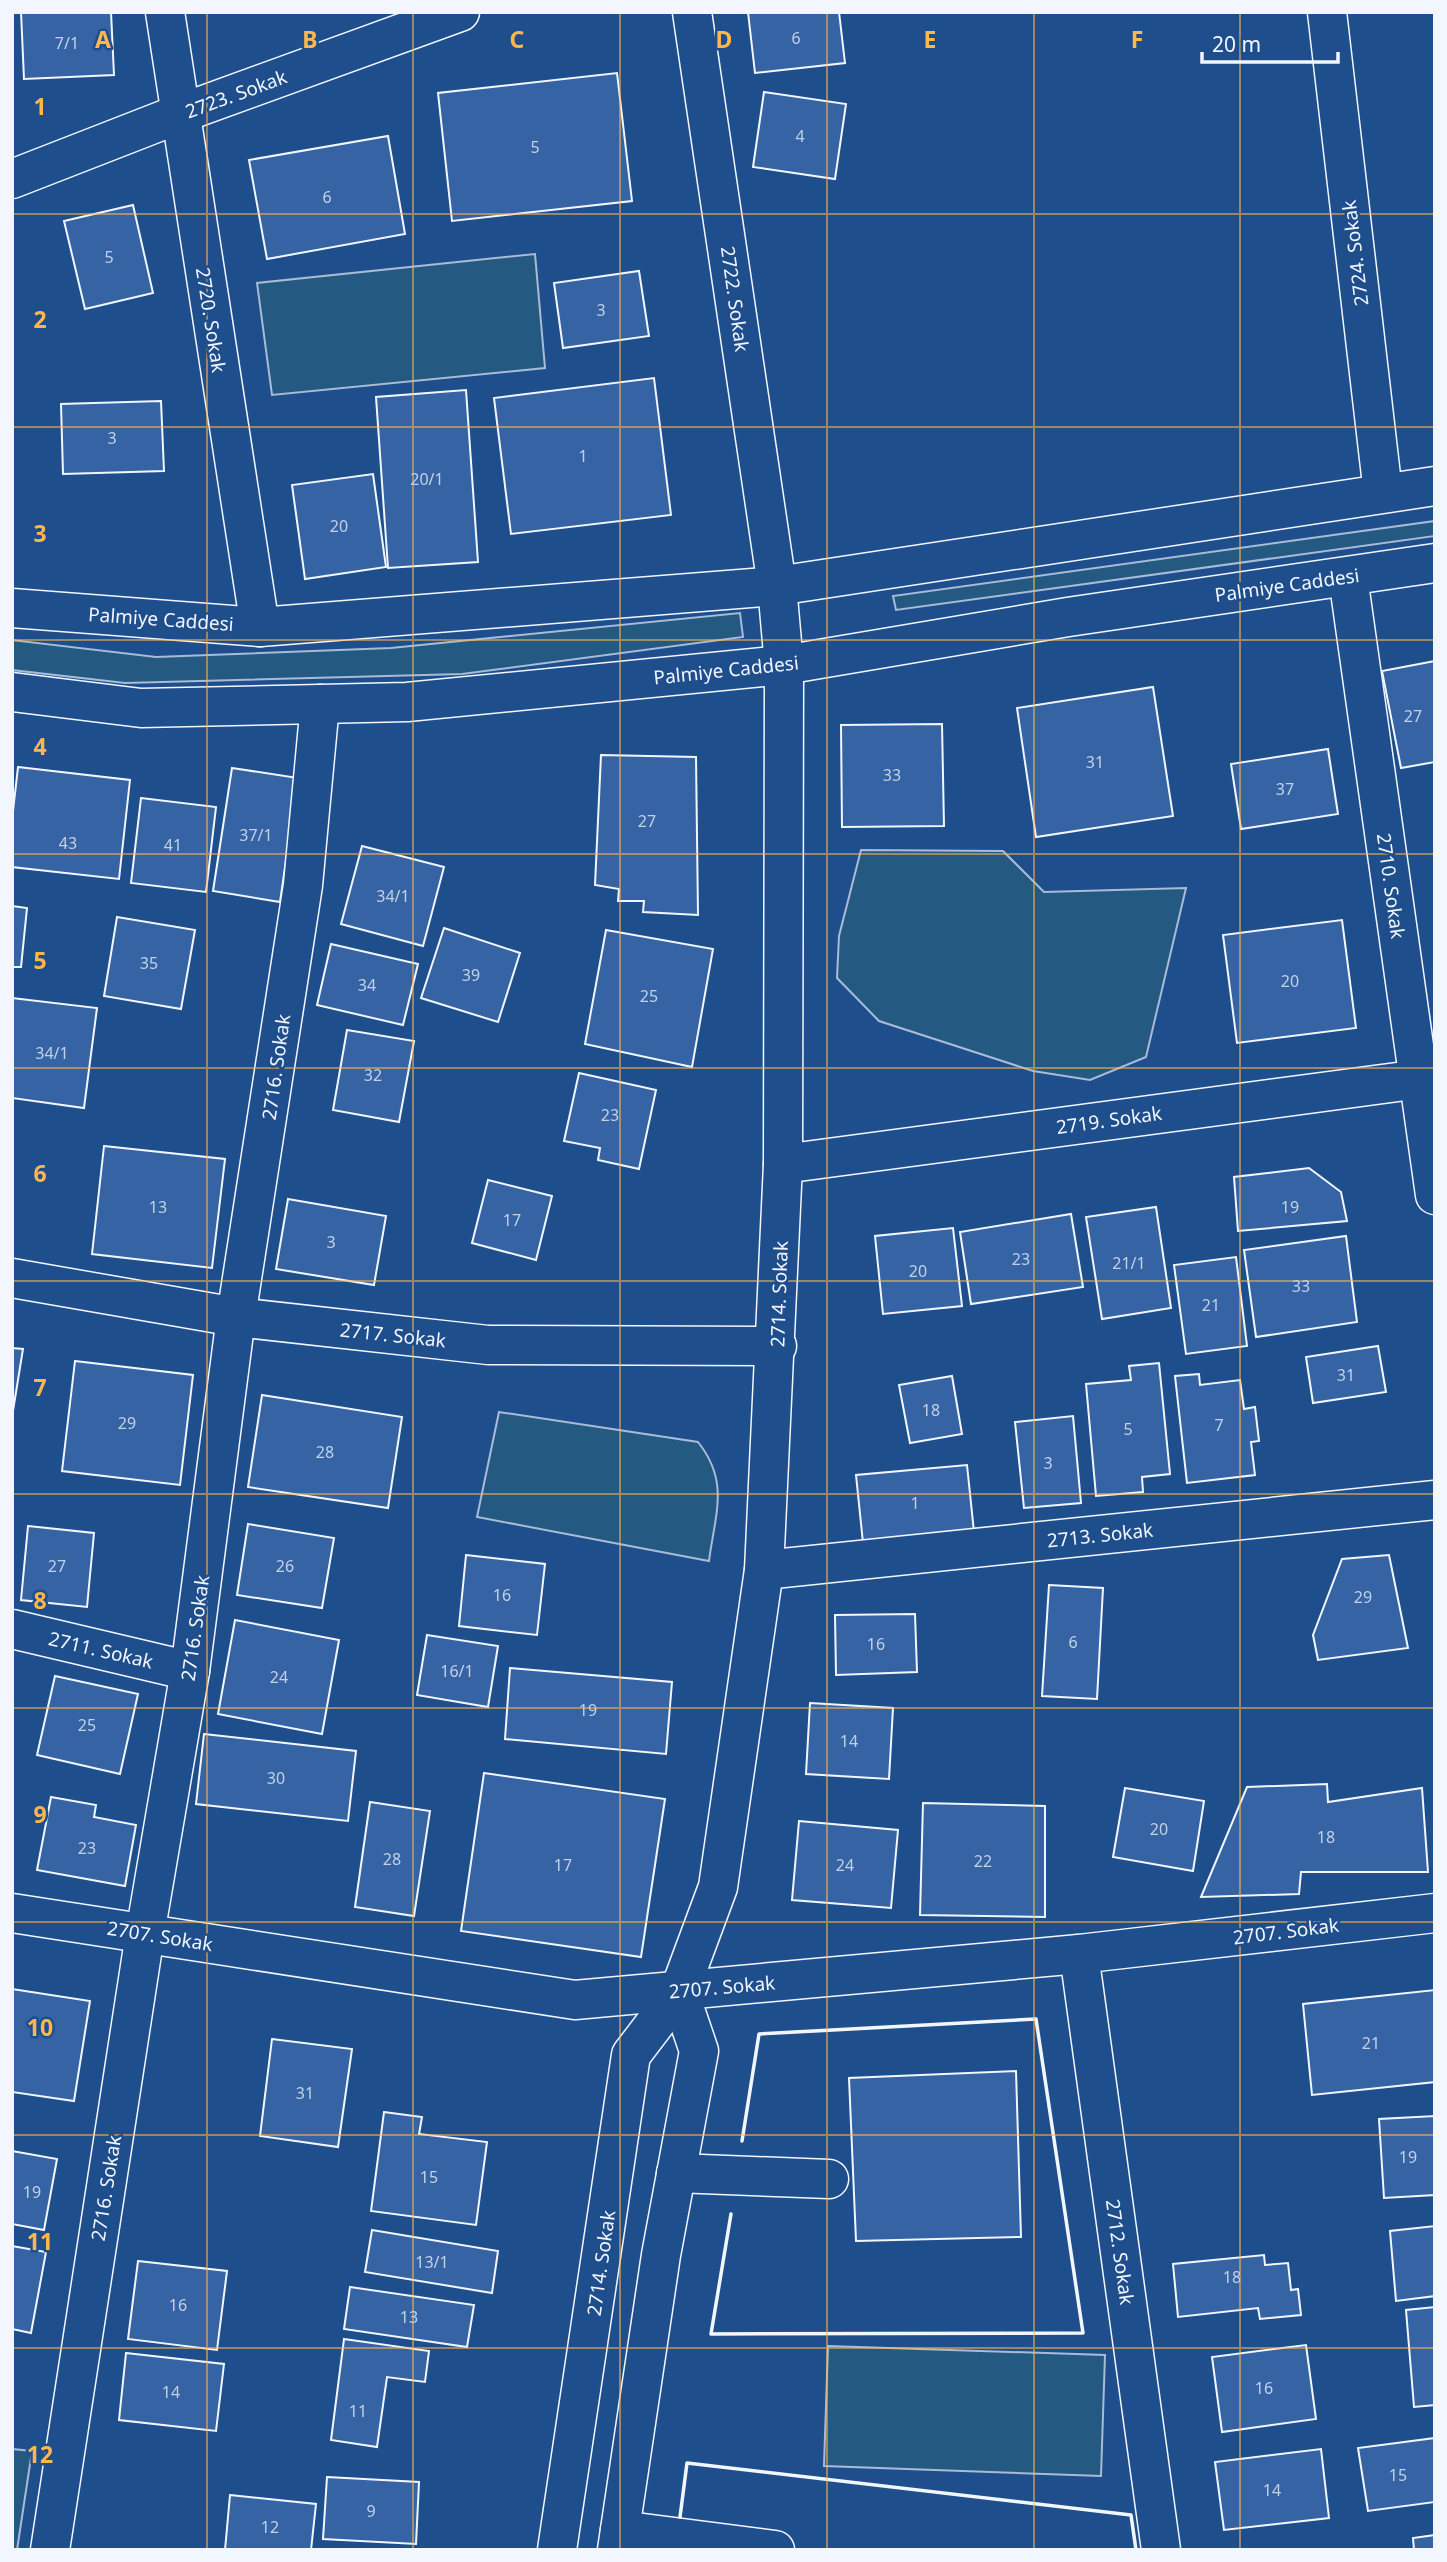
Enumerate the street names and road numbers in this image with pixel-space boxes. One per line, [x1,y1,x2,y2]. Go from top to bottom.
street label: 2723. Sokak [182,64,290,124]
street label: 2724. Sokak [1336,199,1374,307]
street label: 2722. Sokak [715,245,755,353]
street label: 2720. Sokak [190,265,232,375]
street label: Palmiye Caddesi [1213,562,1361,608]
street label: Palmiye Caddesi [87,601,235,637]
street label: Palmiye Caddesi [652,649,800,691]
street label: 2710. Sokak [1371,832,1411,940]
street label: 2716. Sokak [256,1013,296,1121]
street label: 2719. Sokak [1055,1100,1163,1140]
street label: 2714. Sokak [764,1240,794,1348]
street label: 2717. Sokak [339,1317,447,1353]
street label: 2713. Sokak [1046,1517,1154,1553]
street label: 2716. Sokak [175,1574,215,1682]
street label: 2711. Sokak [46,1625,156,1675]
street label: 2707. Sokak [1232,1912,1340,1950]
street label: 2707. Sokak [105,1915,215,1957]
street label: 2707. Sokak [668,1969,776,2005]
street label: 2716. Sokak [85,2133,127,2243]
street label: 2712. Sokak [1100,2198,1140,2306]
street label: 2714. Sokak [581,2209,621,2317]

